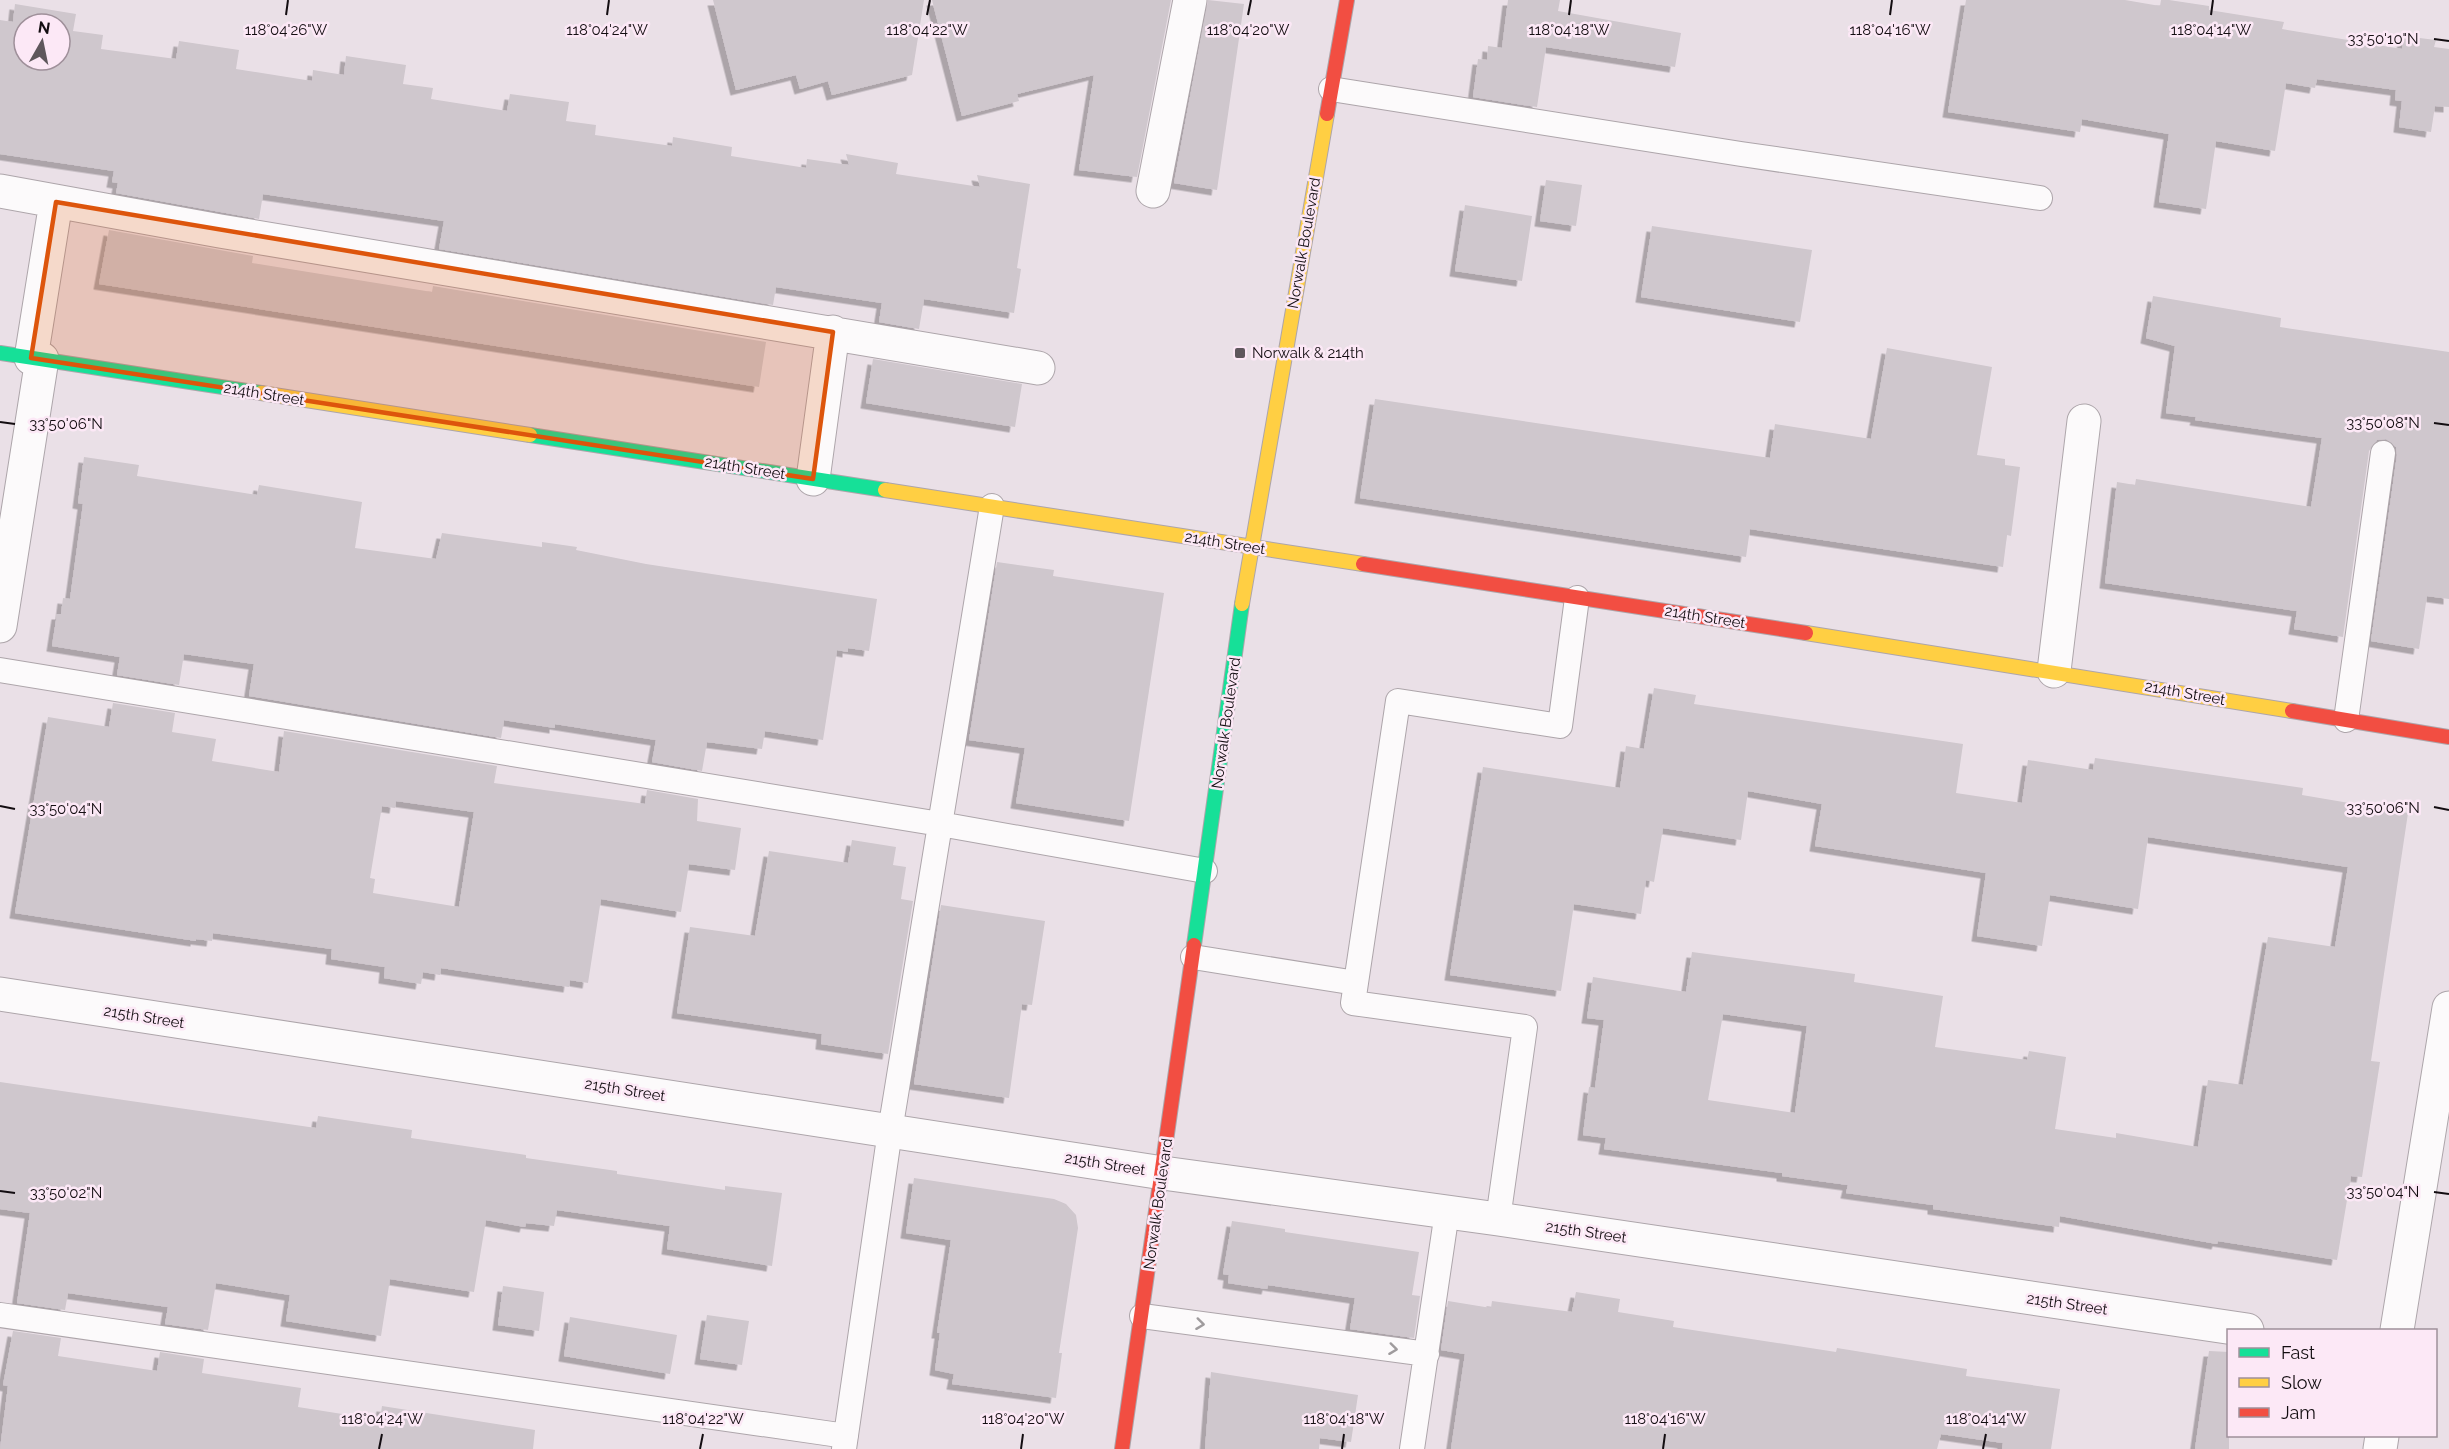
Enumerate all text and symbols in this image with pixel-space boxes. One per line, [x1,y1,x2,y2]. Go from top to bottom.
north arrow [12,12,72,72]
text: N [37,17,52,38]
text: 118°04'26"W [245,21,328,39]
text: 118°04'24"W [566,21,648,39]
text: 118°04'22"W [886,21,968,39]
text: 118°04'20"W [1207,21,1290,39]
text: 118°04'18"W [1528,21,1610,39]
text: 118°04'16"W [1849,21,1931,39]
text: 118°04'14"W [2171,21,2251,39]
text: 33°50'10"N [2347,30,2419,48]
street label: Norwalk Boulevard [1284,176,1324,310]
place label: Norwalk & 214th [1252,344,1364,362]
marker: Norwalk & 214th [1233,346,1247,360]
street label: 214th Street [222,379,306,409]
text: 33°50'08"N [2346,414,2420,432]
text: 33°50'06"N [29,415,103,433]
street label: 214th Street [703,453,787,483]
street label: 214th Street [1183,528,1267,558]
street label: 214th Street [1663,602,1747,632]
street label: Norwalk Boulevard [1208,656,1244,790]
street label: 214th Street [2143,677,2227,709]
text: 33°50'06"N [2346,799,2420,817]
text: 33°50'04"N [30,800,102,818]
street label: 215th Street [102,1002,186,1032]
street label: 215th Street [583,1075,667,1105]
street label: Norwalk Boulevard [1140,1137,1176,1271]
street label: 215th Street [1063,1149,1147,1179]
text: 33°50'04"N [2347,1183,2419,1201]
text: 33°50'02"N [30,1184,102,1202]
street label: 215th Street [1544,1217,1628,1247]
street label: 215th Street [2025,1289,2109,1319]
one-way arrow [1196,1317,1205,1329]
legend [2227,1329,2437,1437]
text: Fast [2281,1342,2315,1363]
one-way arrow [1389,1343,1398,1355]
text: Slow [2281,1372,2322,1393]
text: Jam [2281,1402,2316,1423]
text: 118°04'24"W [341,1410,423,1428]
text: 118°04'22"W [662,1410,744,1428]
text: 118°04'20"W [982,1410,1065,1428]
text: 118°04'18"W [1303,1410,1385,1428]
text: 118°04'16"W [1624,1410,1706,1428]
text: 118°04'14"W [1946,1410,2026,1428]

